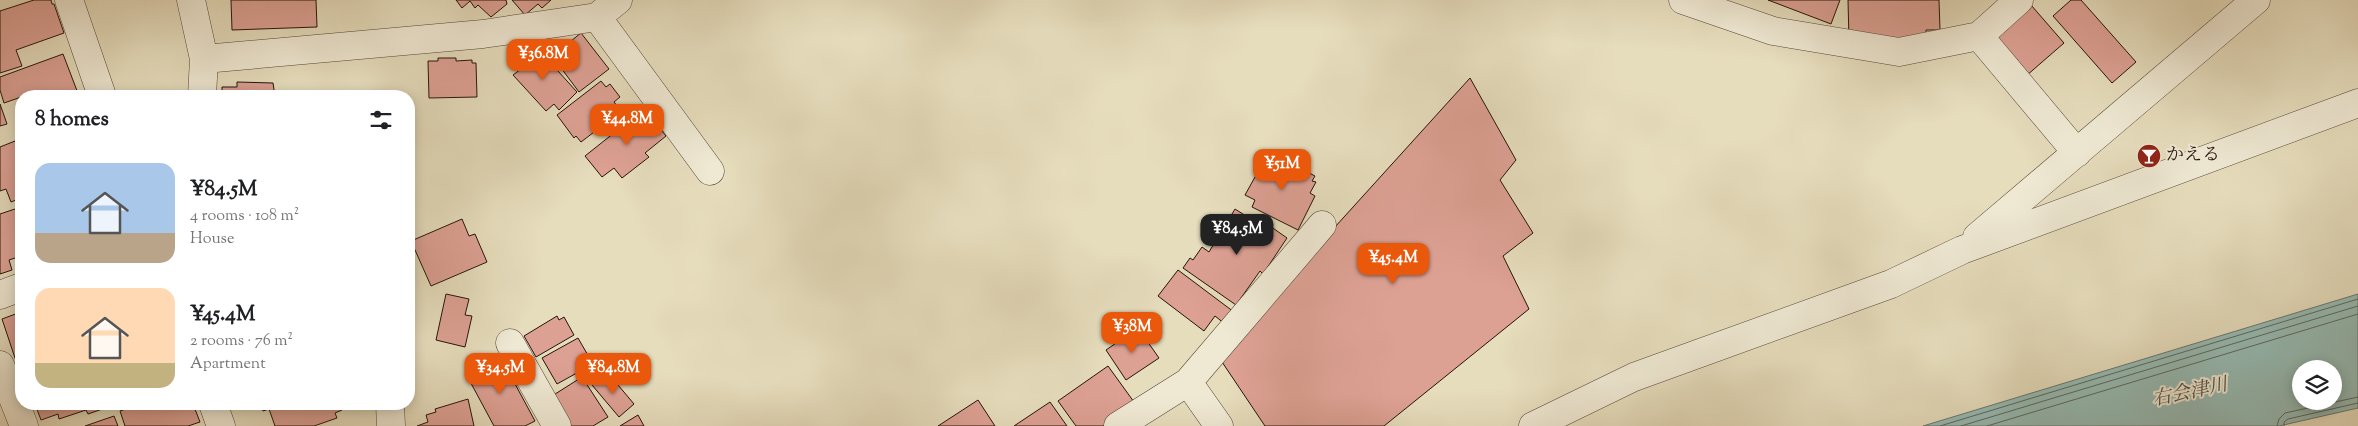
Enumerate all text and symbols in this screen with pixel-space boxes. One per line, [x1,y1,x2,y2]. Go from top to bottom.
pin: ¥36.8M [502,38,584,81]
text: ¥36.8M [518,43,568,66]
pin: ¥44.8M [586,104,668,146]
text: 8 homes [35,105,109,135]
icon: filters [367,106,395,134]
text: ¥44.8M [601,108,653,131]
bar icon: かえる [2136,143,2162,169]
place label: かえる [2166,143,2220,169]
pin: ¥51M [1252,148,1312,191]
text: ¥51M [1264,153,1300,176]
text: ¥84.5M [190,175,257,205]
icon: home [75,183,135,243]
text: 4 rooms · 108 m² [190,205,299,228]
pin: ¥84.5M [1196,214,1278,256]
text: ¥84.5M [1211,218,1263,241]
text: House [190,228,234,251]
pin: ¥45.4M [1352,242,1434,285]
text: ¥45.4M [1368,247,1418,270]
text: ¥45.4M [190,300,255,330]
icon: home [75,308,135,368]
pin: ¥38M [1102,312,1162,354]
text: ¥38M [1112,316,1152,339]
text: 2 rooms · 76 m² [190,330,293,353]
pin: ¥34.5M [459,352,541,395]
pin: ¥84.8M [572,352,654,395]
text: Apartment [190,353,266,376]
text: ¥34.5M [475,357,525,380]
text: ¥84.8M [586,357,640,380]
map controls [2292,360,2342,410]
button: layers [2292,360,2342,410]
water label: 右会津川 [2150,371,2232,414]

